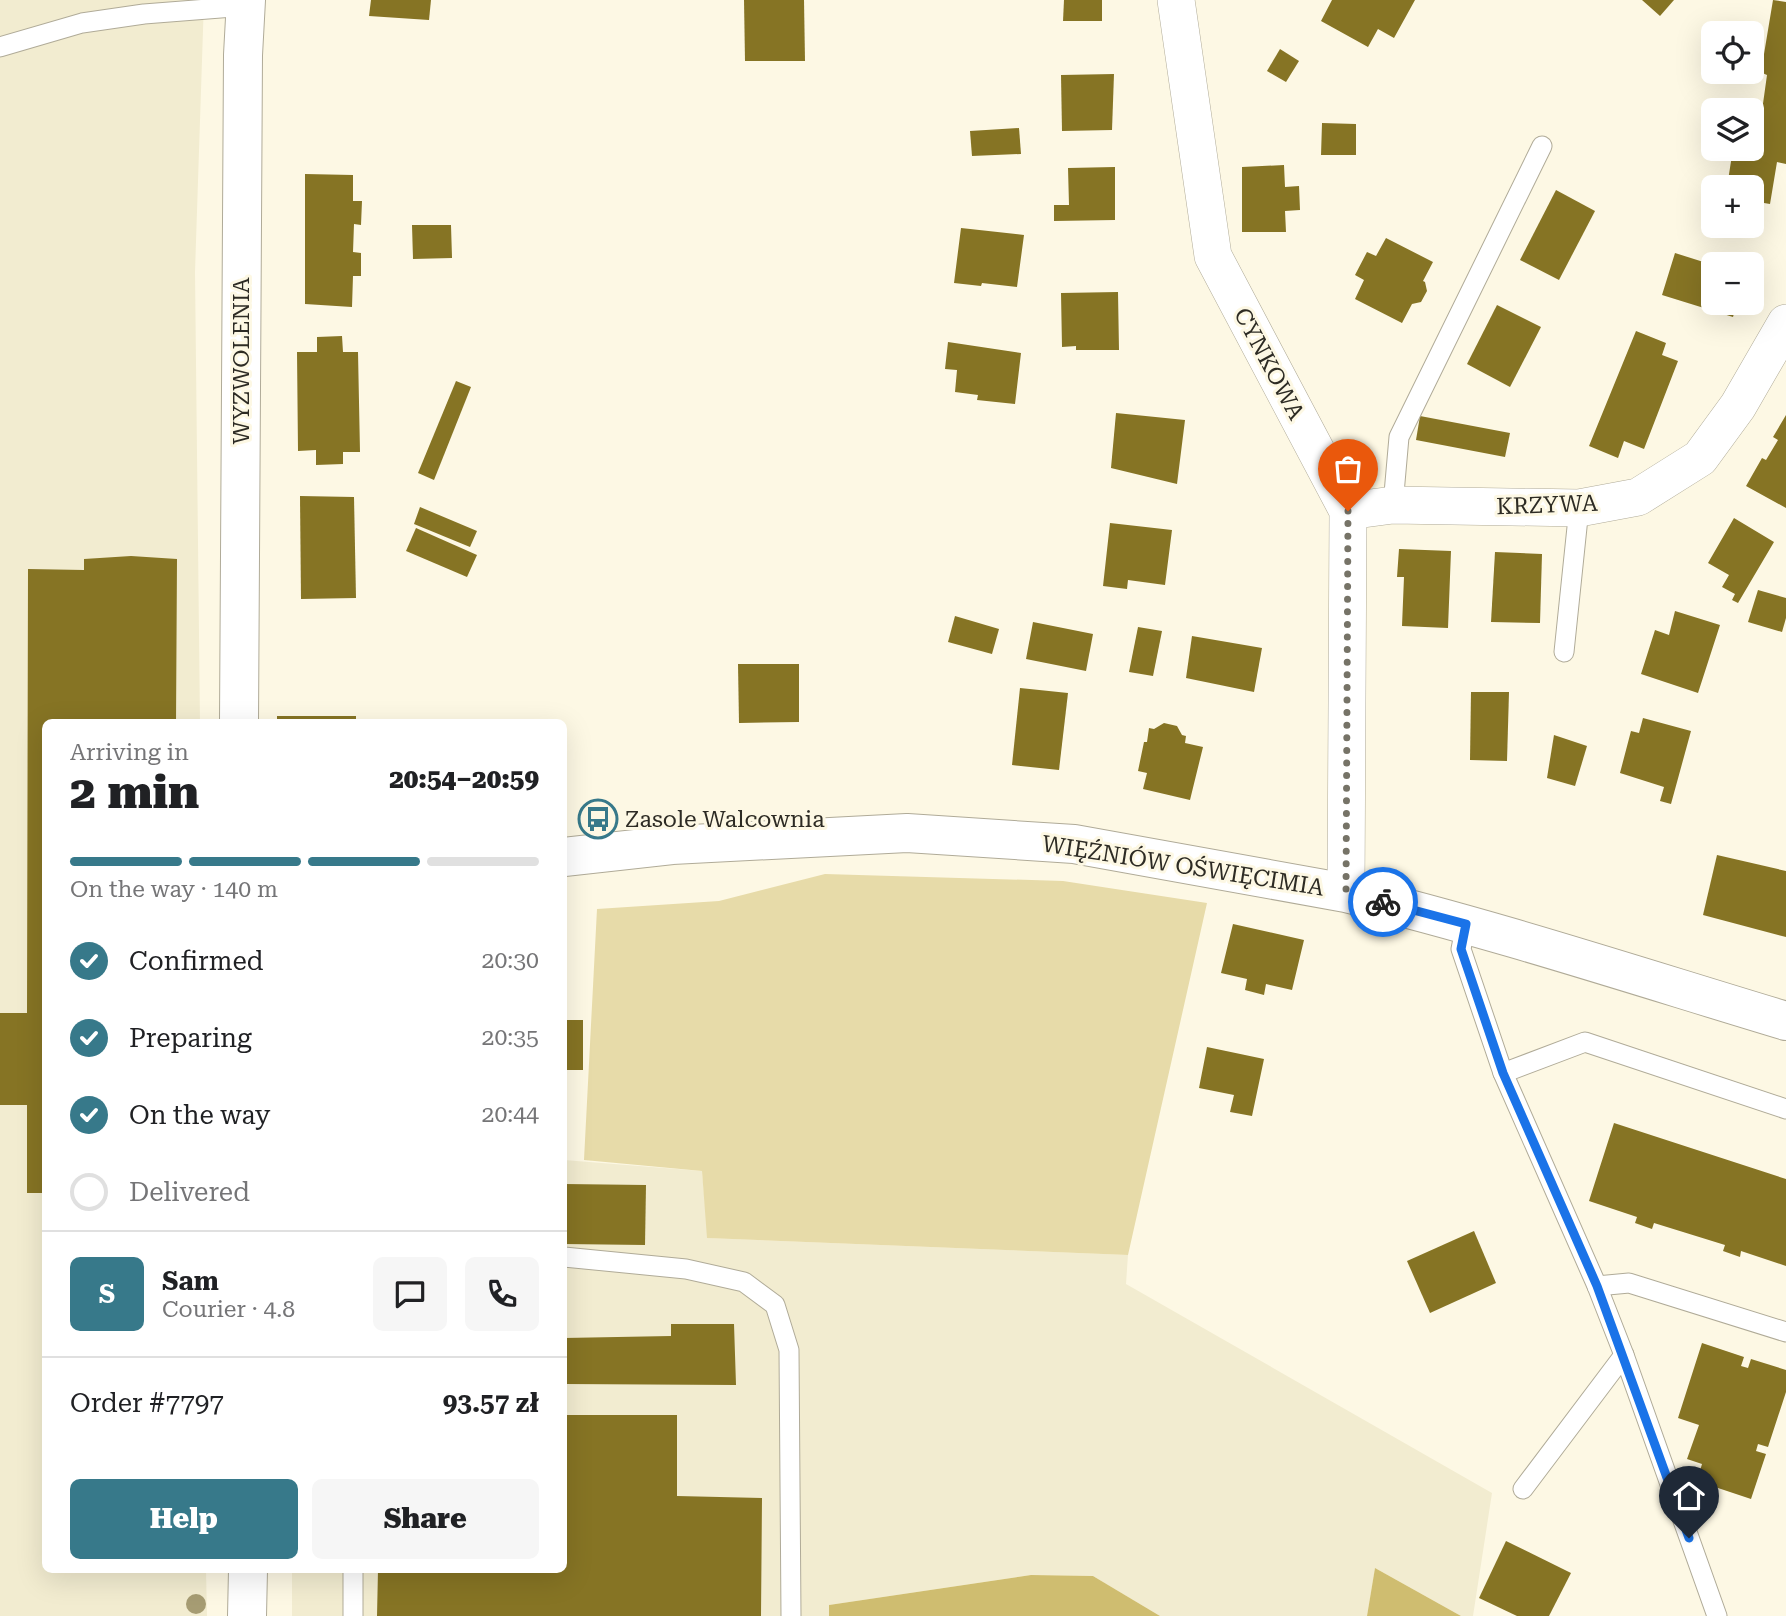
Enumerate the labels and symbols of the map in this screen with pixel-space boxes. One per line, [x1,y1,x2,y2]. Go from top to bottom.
street label: WYZWOLENIA [228,277,255,445]
street label: CYNKOWA [1228,303,1310,425]
pin [1318,439,1378,511]
street label: KRZYWA [1496,490,1598,520]
bus stop icon: Zasole Walcownia [577,798,619,840]
place label: Zasole Walcownia [625,806,825,833]
street label: WIĘŹNIÓW OŚWIĘCIMIA [1040,829,1326,902]
courier [1348,867,1418,937]
pin [1659,1466,1719,1538]

